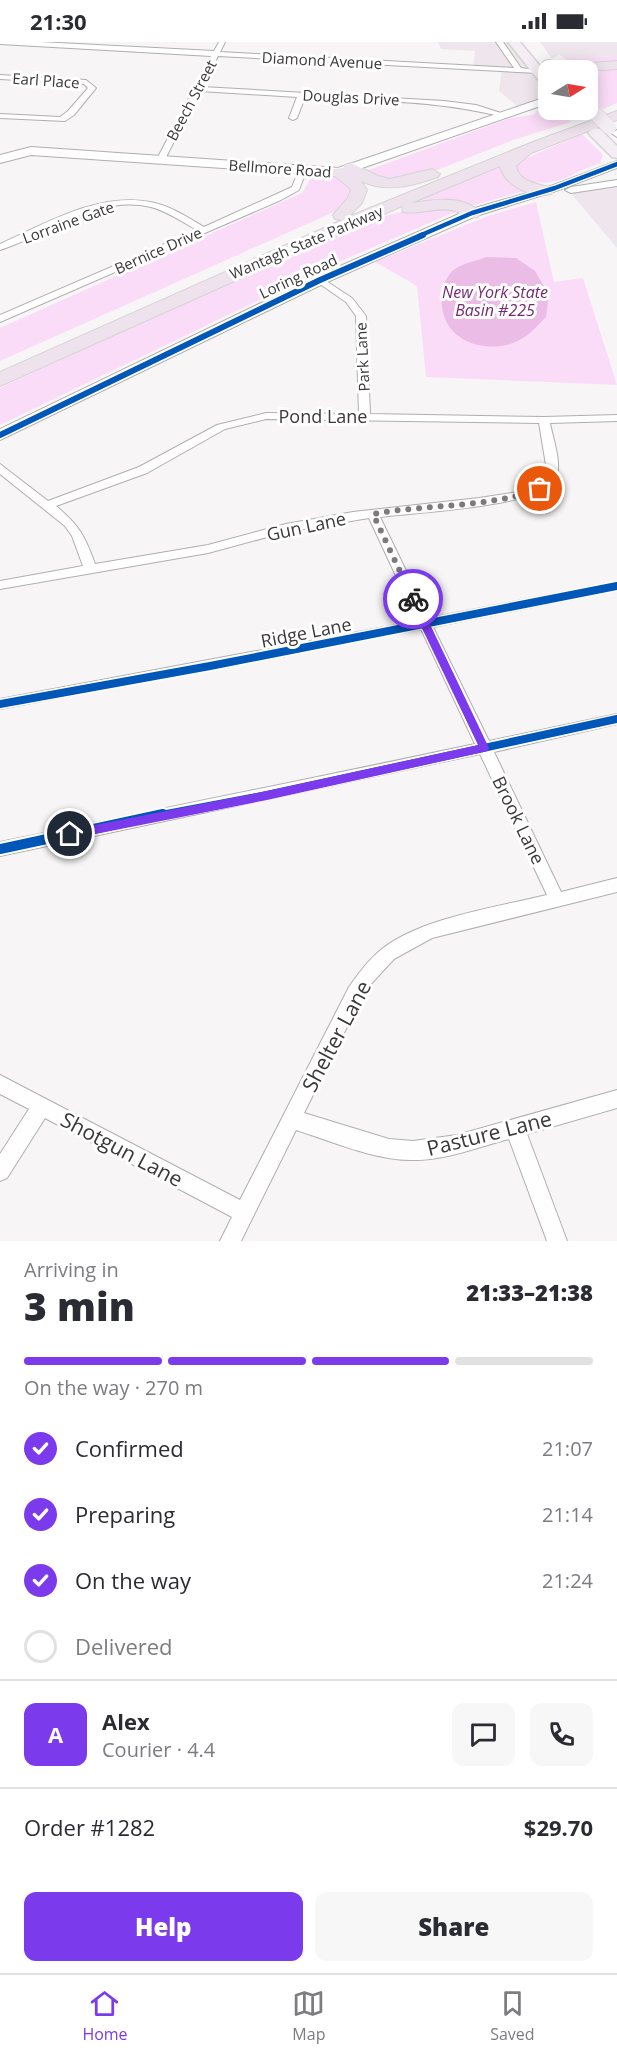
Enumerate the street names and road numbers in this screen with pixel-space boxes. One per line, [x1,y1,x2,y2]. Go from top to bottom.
street label: Diamond Avenue [261,47,383,73]
street label: Beech Street [161,56,221,144]
street label: Earl Place [12,68,80,92]
street label: Douglas Drive [302,84,400,110]
street label: Bellmore Road [228,154,332,182]
street label: Lorraine Gate [20,196,116,248]
street label: Wantagh State Parkway [226,200,386,283]
street label: Bernice Drive [111,222,205,278]
street label: Loring Road [256,249,340,303]
street label: Park Lane [350,322,374,392]
street label: Pond Lane [279,404,367,428]
street label: Gun Lane [264,506,348,546]
street label: Ridge Lane [259,611,353,653]
street label: Brook Lane [487,772,551,868]
street label: Shelter Lane [295,976,377,1096]
street label: Pasture Lane [424,1104,554,1162]
street label: Shotgun Lane [56,1105,188,1193]

